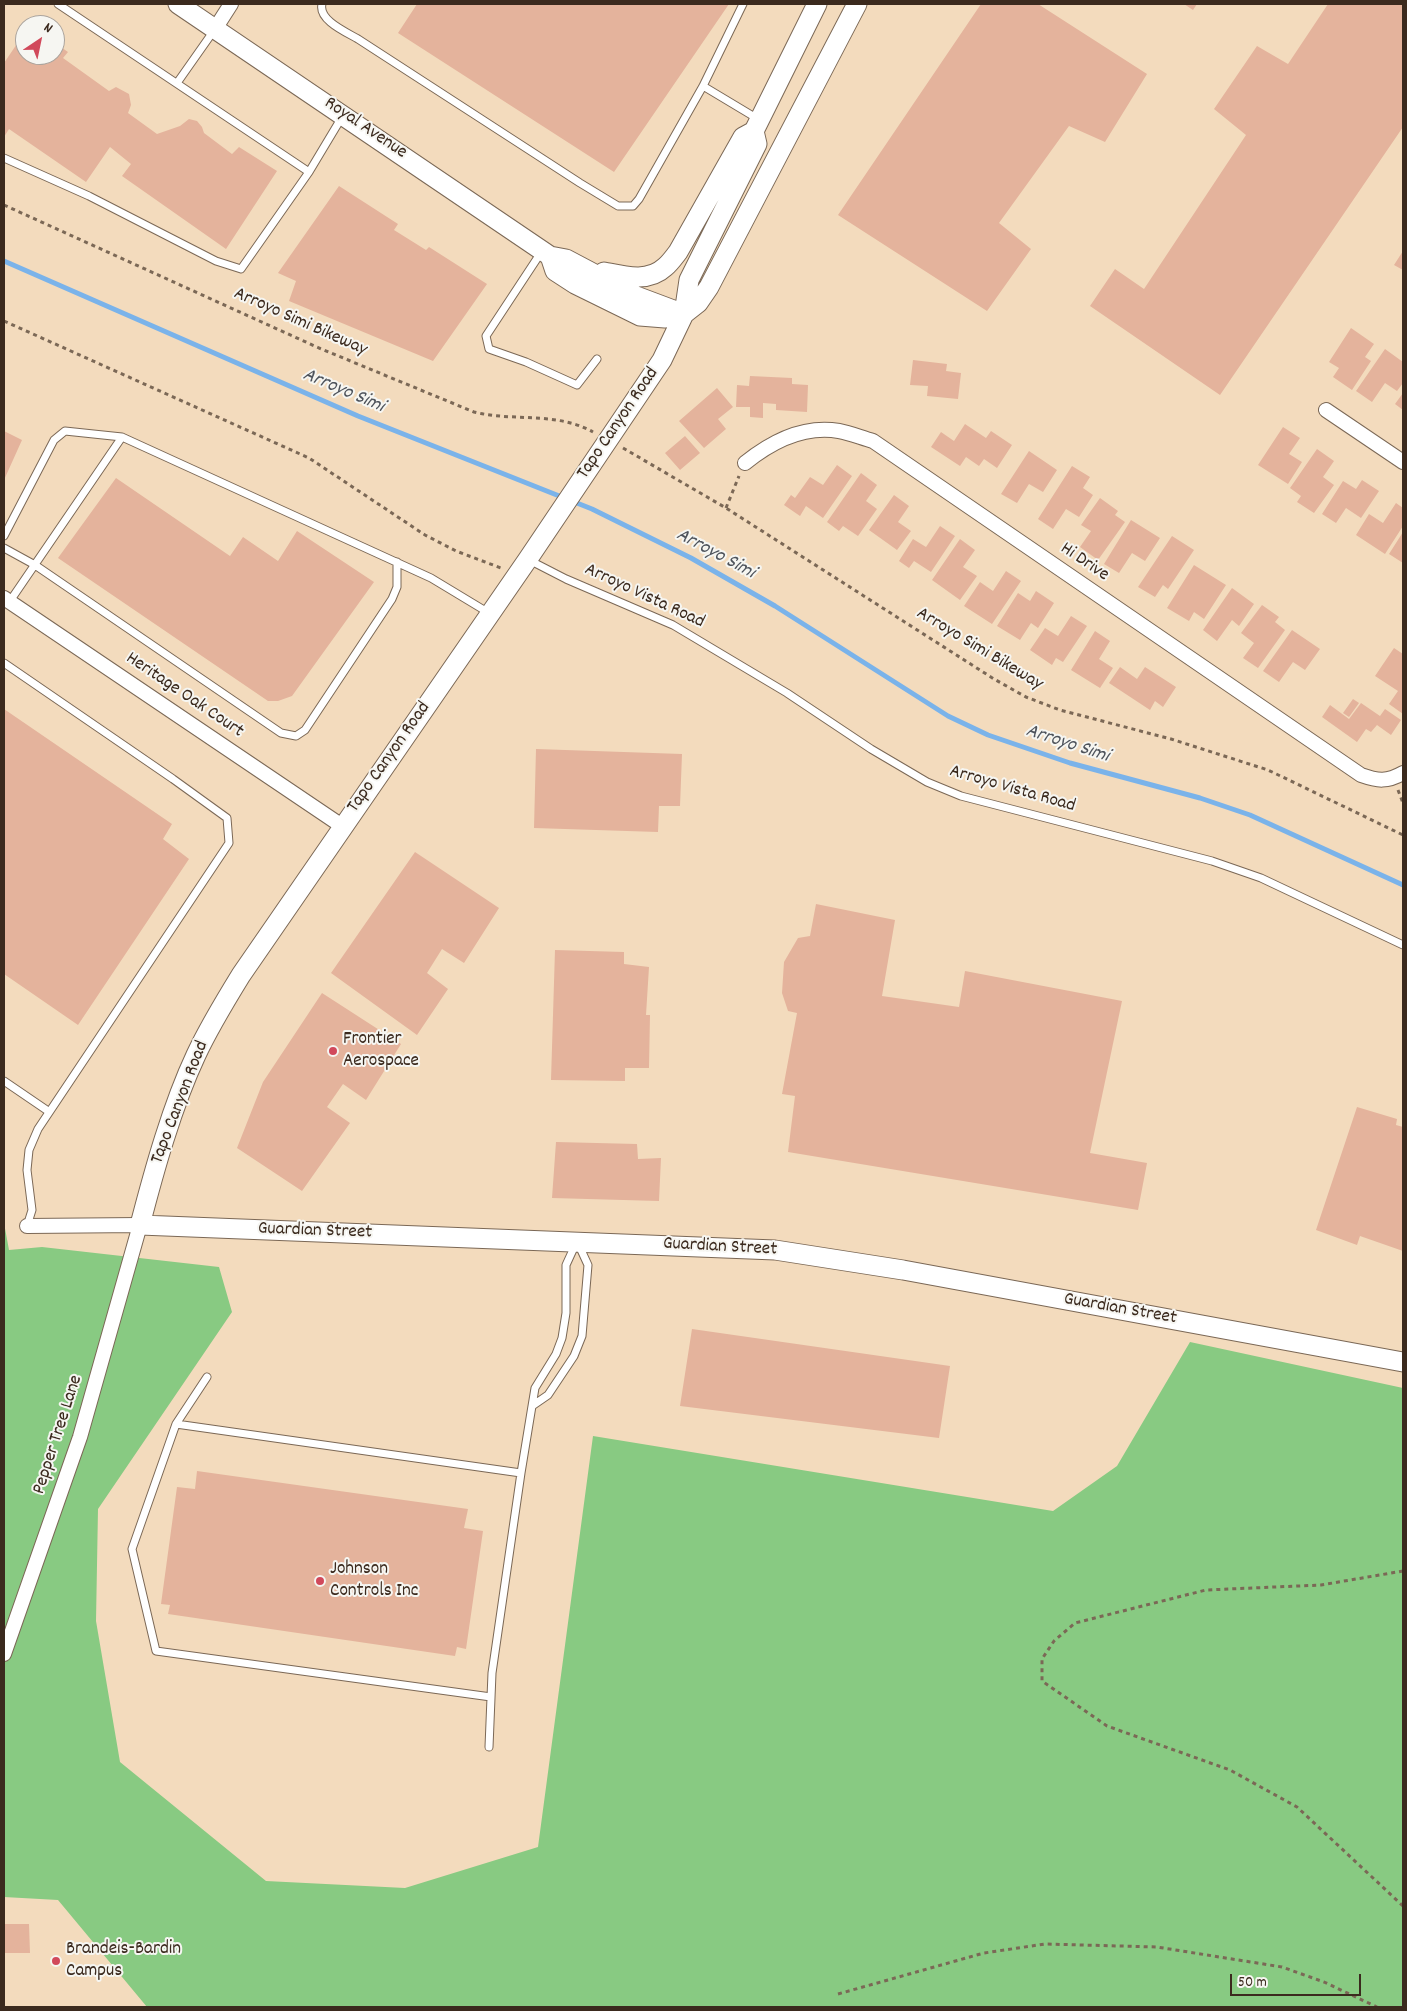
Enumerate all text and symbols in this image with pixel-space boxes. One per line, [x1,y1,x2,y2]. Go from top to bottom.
north arrow [15,15,65,65]
text: N [39,18,56,39]
street label: Royal Avenue [319,93,411,165]
street label: Arroyo Simi Bikeway [230,283,370,363]
water label: Arroyo Simi [299,364,387,420]
street label: Tapo Canyon Road [573,364,665,484]
water label: Arroyo Simi [671,524,759,586]
street label: Hi Drive [1055,538,1113,588]
street label: Arroyo Vista Road [580,559,708,635]
street label: Arroyo Simi Bikeway [912,603,1046,697]
street label: Heritage Oak Court [121,648,247,744]
street label: Tapo Canyon Road [343,698,437,818]
water label: Arroyo Simi [1022,720,1112,770]
street label: Arroyo Vista Road [946,761,1078,819]
place label: Frontier Aerospace [343,1029,419,1073]
street label: Tapo Canyon Road [147,1038,215,1168]
marker: Frontier Aerospace [327,1045,339,1057]
street label: Guardian Street [257,1219,373,1245]
street label: Guardian Street [662,1234,778,1262]
street label: Guardian Street [1062,1289,1178,1331]
street label: Pepper Tree Lane [29,1373,89,1497]
place label: Johnson Controls Inc [330,1559,418,1603]
marker: Johnson Controls Inc [314,1575,326,1587]
place label: Brandeis-Bardin Campus [66,1939,181,1983]
marker: Brandeis-Bardin Campus [50,1955,62,1967]
scale bar [1232,1964,1363,1996]
text: 50 m [1238,1972,1267,1994]

